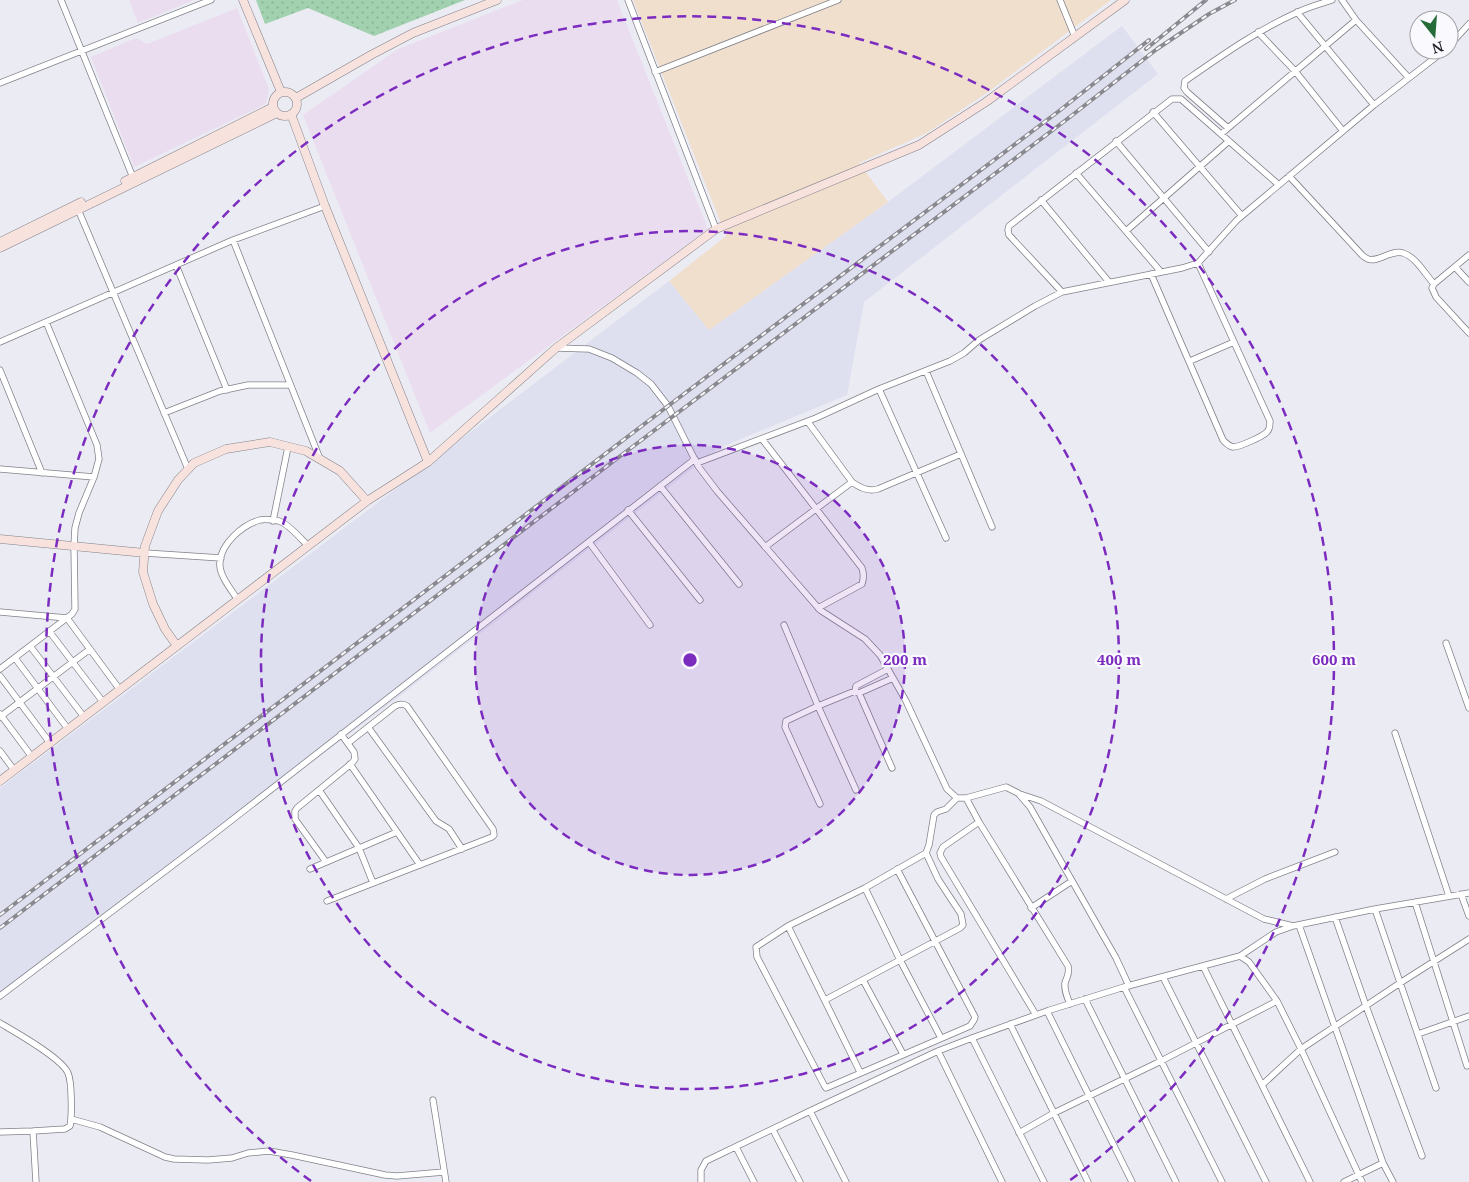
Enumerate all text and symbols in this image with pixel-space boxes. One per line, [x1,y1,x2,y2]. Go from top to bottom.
north arrow [1409,10,1459,60]
text: N [1430,37,1446,59]
text: 200 m [883,649,927,669]
text: 400 m [1097,649,1141,669]
text: 600 m [1312,649,1356,669]
centre of rings [681,651,699,669]

